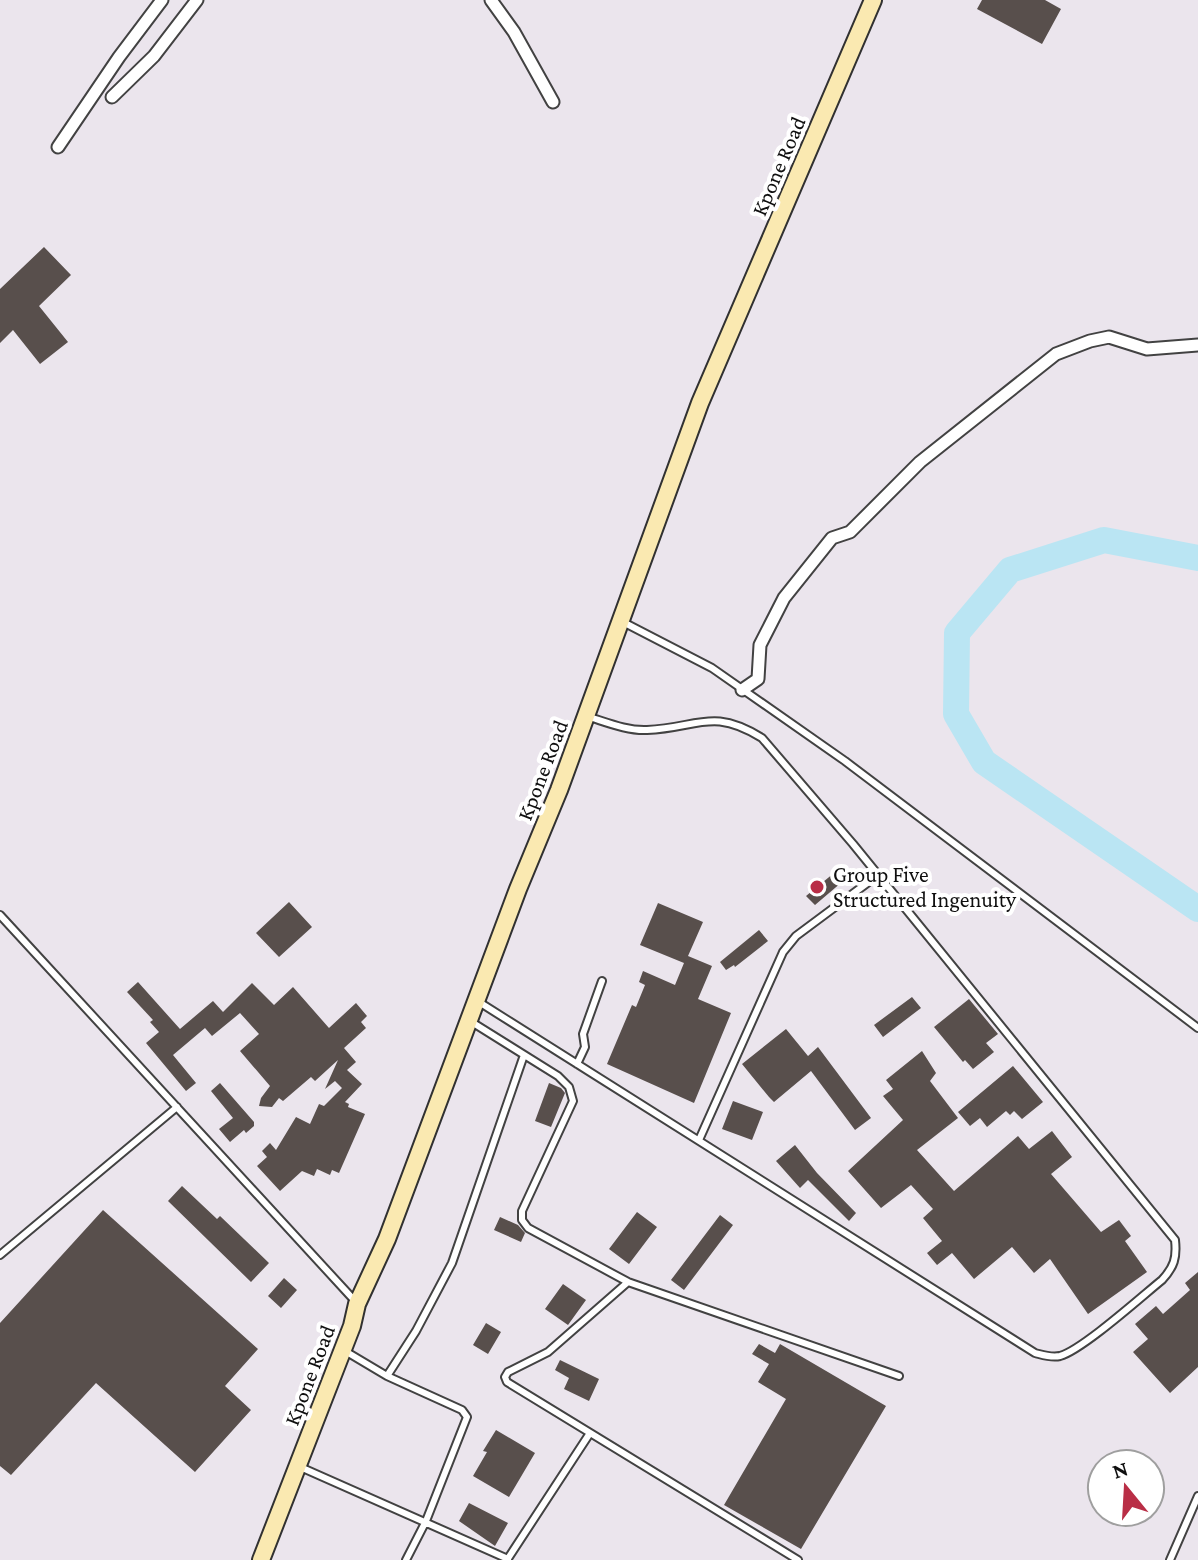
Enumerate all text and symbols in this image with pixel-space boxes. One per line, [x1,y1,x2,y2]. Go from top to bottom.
street label: Kpone Road [746,112,811,220]
street label: Kpone Road [512,716,573,824]
place label: Group Five Structured Ingenuity [833,862,1017,912]
marker: Group Five Structured Ingenuity [808,878,826,896]
street label: Kpone Road [279,1321,340,1429]
north arrow [1086,1448,1166,1528]
text: N [1109,1455,1131,1484]

